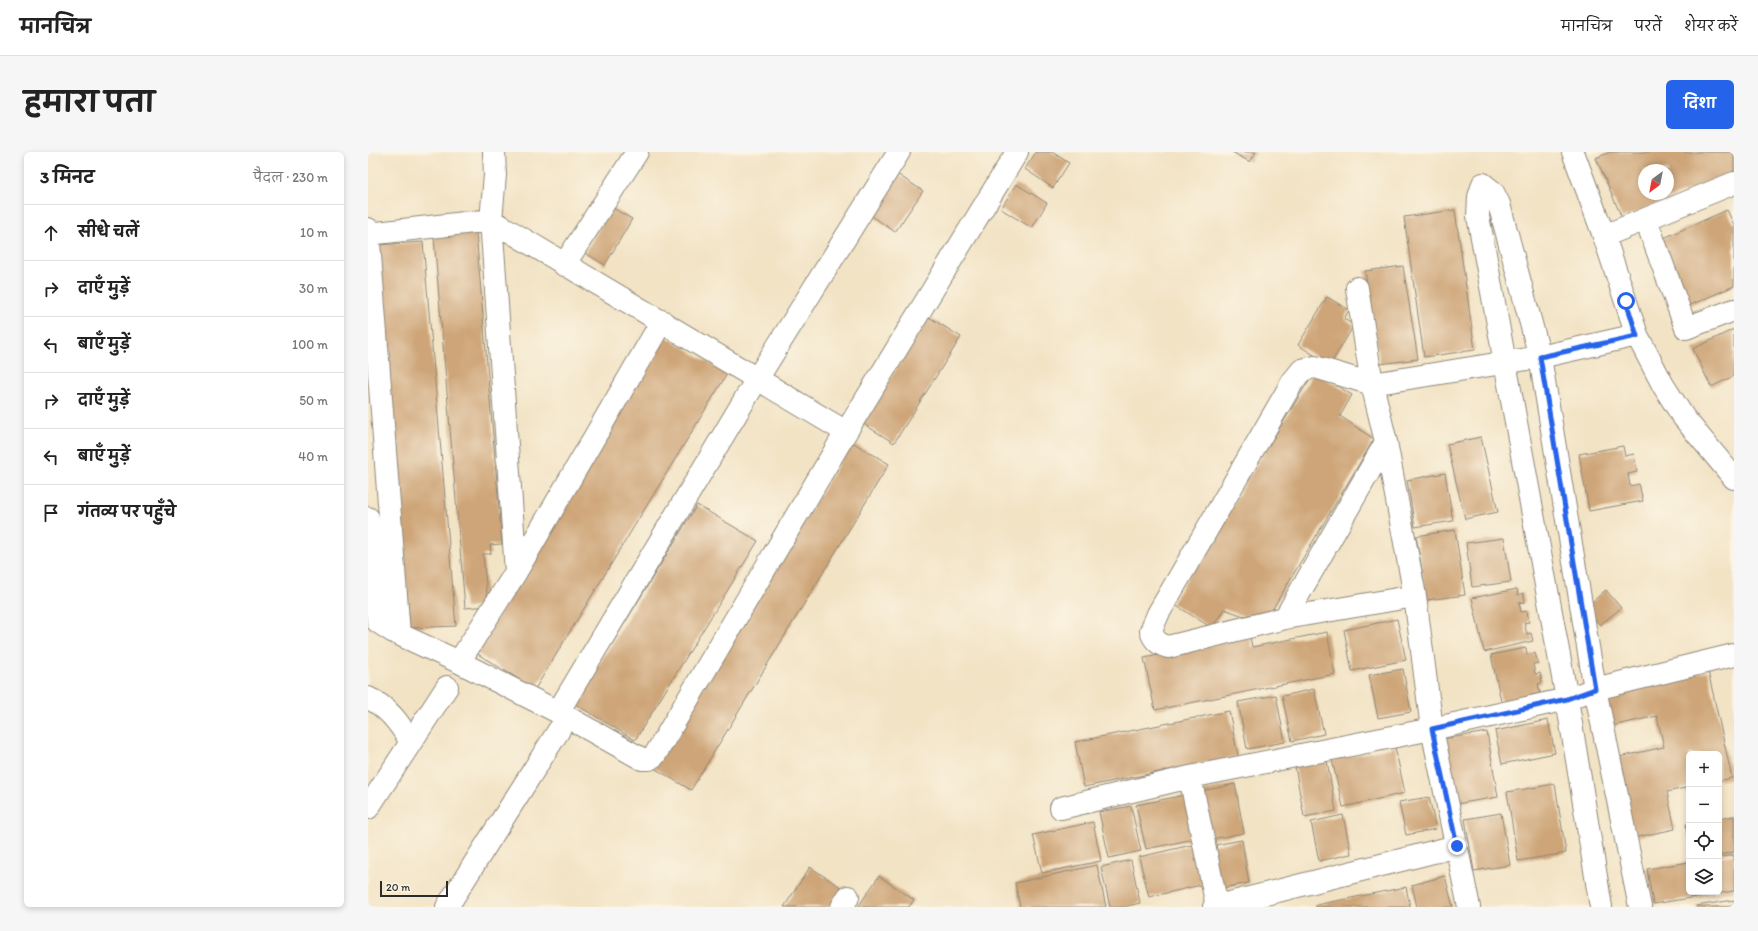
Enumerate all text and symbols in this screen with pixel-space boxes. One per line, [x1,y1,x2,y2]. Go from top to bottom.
text: मानचित्र [20,15,91,38]
text: मानचित्र [1561,18,1612,35]
text: परतें [1634,18,1662,35]
text: शेयर करें [1684,18,1738,35]
button: दिशा [1666,80,1734,129]
text: हमारा पता [24,85,155,119]
north arrow [1638,164,1674,200]
text: 3 मिनट [40,167,94,187]
text: पैदल · 230 m [253,170,328,185]
icon: ahead [40,222,62,244]
text: सीधे चलें [78,223,139,241]
text: 10 m [300,225,328,240]
icon: right [40,278,62,300]
text: दाएँ मुड़ें [78,279,130,297]
text: 30 m [299,281,328,296]
route start [1617,292,1635,310]
icon: left [40,334,62,356]
text: बाएँ मुड़ें [78,335,130,353]
text: 100 m [292,337,328,352]
icon: right [40,390,62,412]
text: दाएँ मुड़ें [78,391,130,409]
text: 50 m [299,393,328,408]
icon: left [40,446,62,468]
text: बाएँ मुड़ें [78,447,130,465]
text: 40 m [298,449,328,464]
icon: arrive [40,502,62,524]
text: गंतव्य पर पहुँचे [78,503,176,521]
map controls [1686,751,1722,895]
button: + [1686,751,1722,787]
button: − [1686,787,1722,823]
button: locate [1686,823,1722,859]
route end [1448,837,1466,855]
button: layers [1686,859,1722,895]
scale bar [380,879,448,898]
text: 20 m [386,881,410,894]

